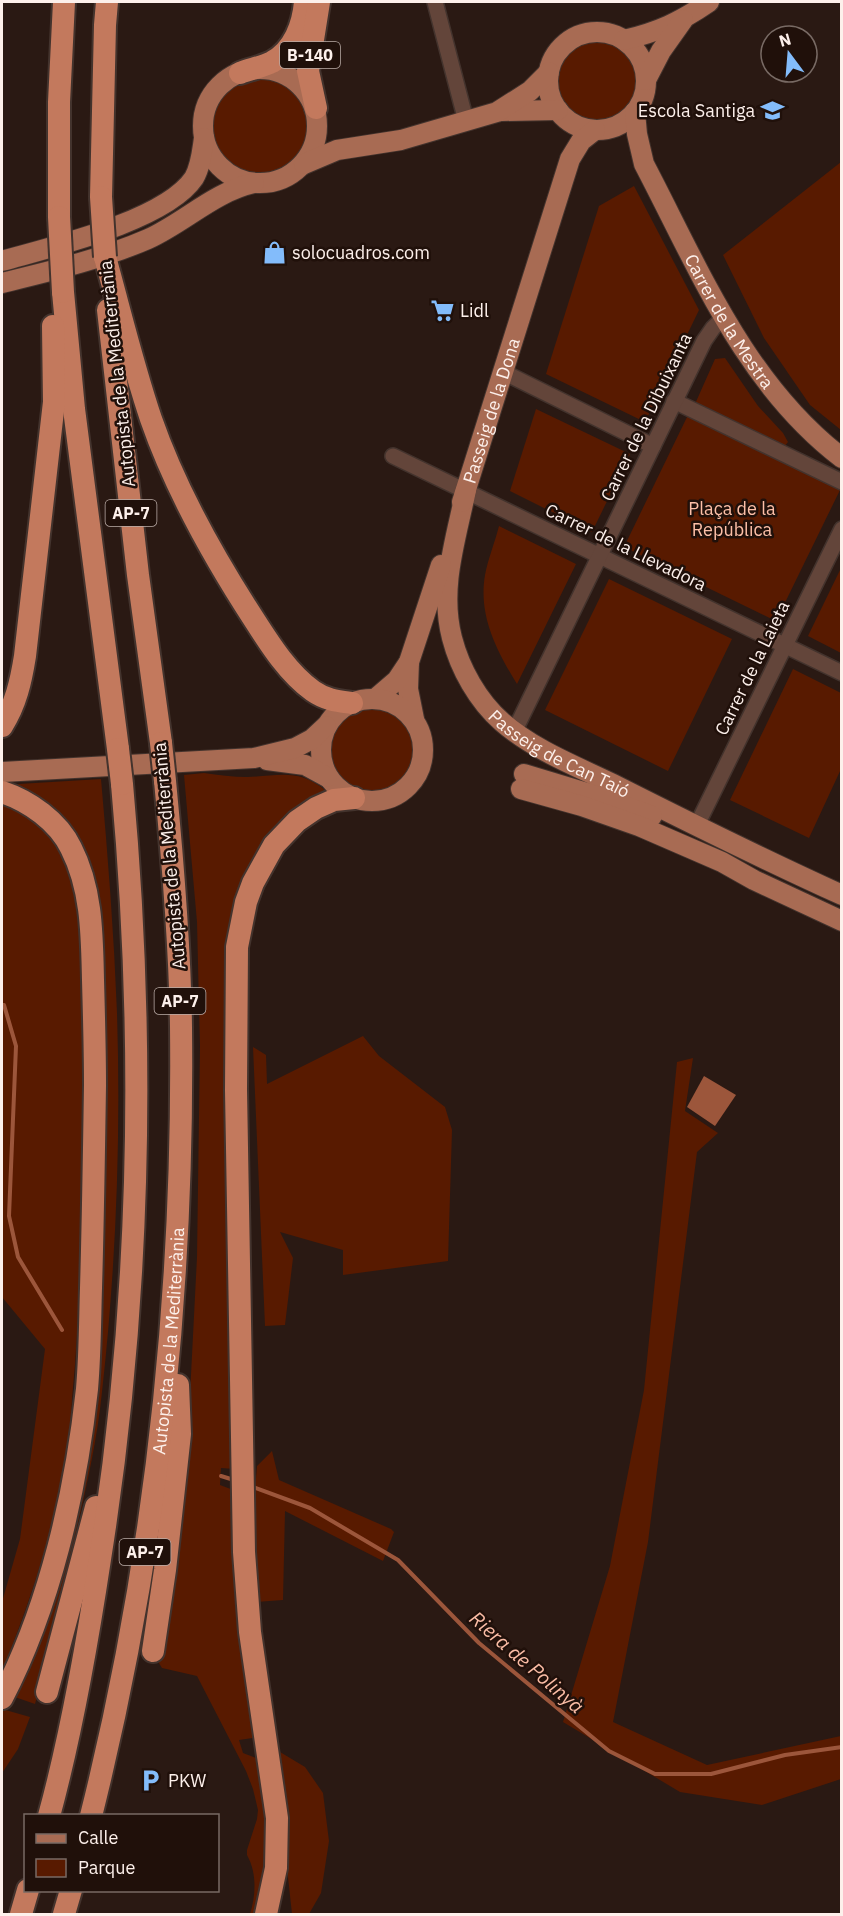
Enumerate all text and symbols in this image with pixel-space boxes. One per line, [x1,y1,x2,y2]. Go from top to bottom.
north arrow [759,24,819,84]
text: N [777,28,793,51]
road number: B-140 [280,42,340,68]
school or university icon: Escola Santiga [760,97,786,123]
place label: Escola Santiga [638,99,755,122]
shop icon: solocuadros.com [261,239,287,265]
place label: solocuadros.com [292,241,430,264]
street label: Carrer de la Mestra [680,250,780,393]
street label: Autopista de la Mediterrània [94,259,140,488]
supermarket icon: Lidl [429,297,455,323]
place label: Lidl [460,299,489,322]
street label: Carrer de la Dibuixanta [595,329,697,505]
street label: Passeig de la Dona [457,334,525,486]
park label: Plaça de la República [688,497,776,541]
street label: Carrer de la Llevadora [542,498,711,596]
road number: AP-7 [106,500,156,526]
street label: Carrer de la Laieta [709,597,795,739]
street label: Passeig de Can Taió [484,704,634,802]
street label: Autopista de la Mediterrània [148,741,190,970]
road number: AP-7 [154,988,206,1014]
street label: Autopista de la Mediterrània [147,1226,189,1456]
road number: AP-7 [120,1539,170,1565]
water label: Riera de Polinyà [464,1605,590,1719]
parking icon: PKW [137,1767,163,1793]
place label: PKW [168,1769,206,1792]
legend [24,1814,219,1892]
text: Calle [78,1826,118,1849]
text: Parque [78,1856,136,1879]

